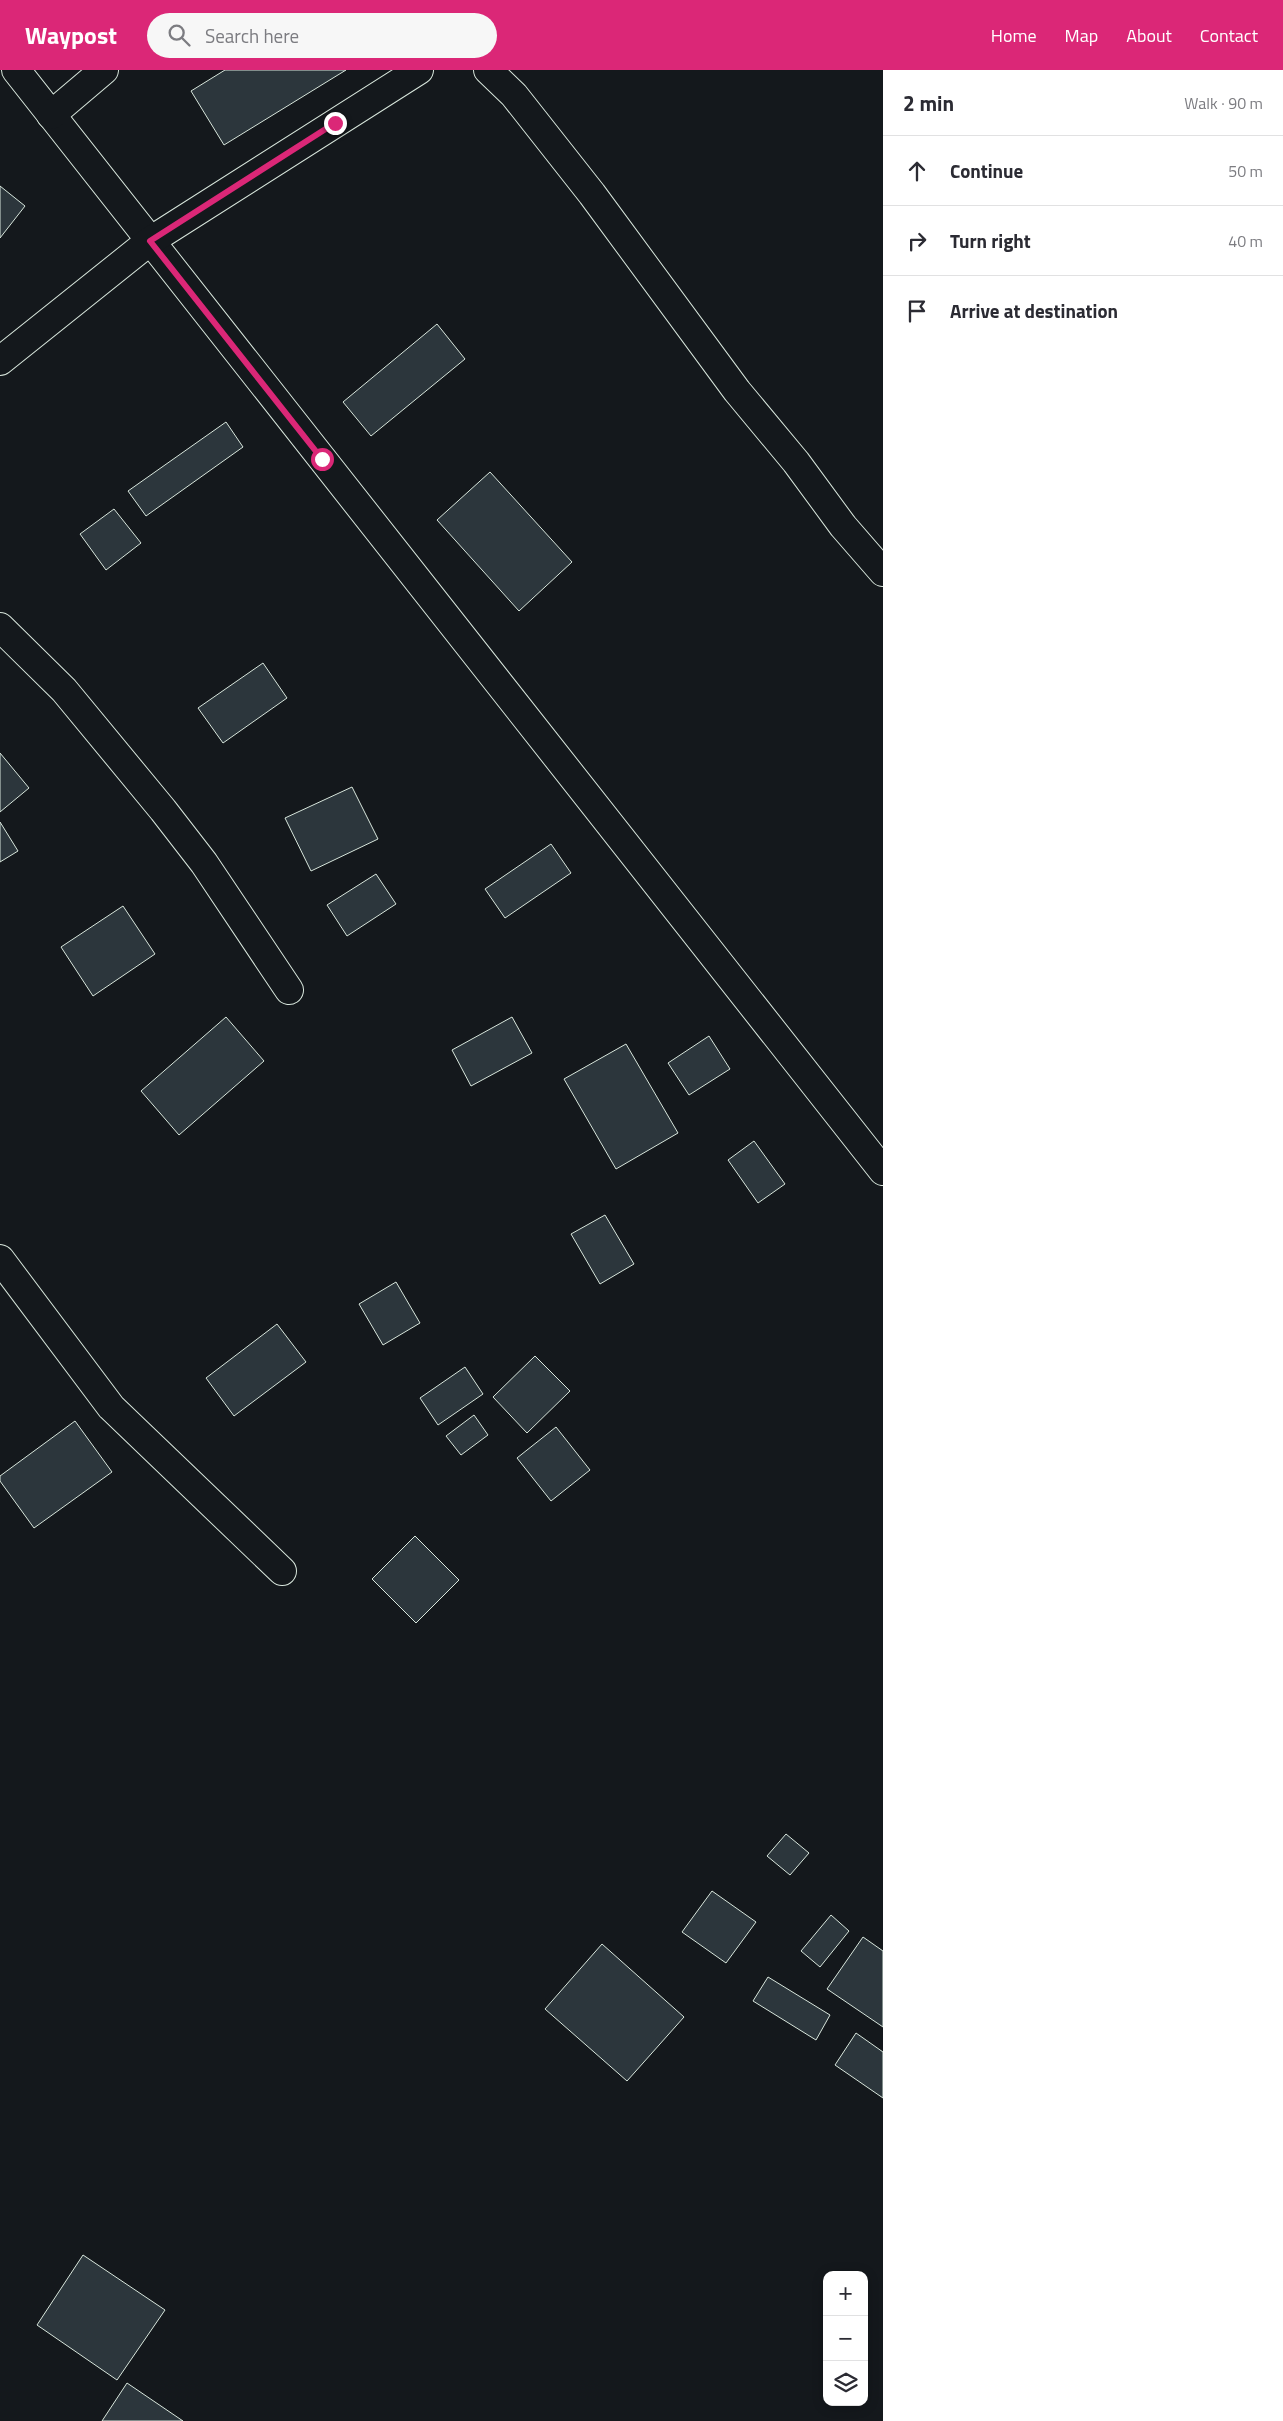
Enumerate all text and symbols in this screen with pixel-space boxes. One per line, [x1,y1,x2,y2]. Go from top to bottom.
search box [147,13,497,58]
text: Waypost [25,17,117,53]
icon: search [165,21,193,49]
text: Search here [205,21,299,50]
text: Home [991,22,1037,49]
text: Map [1065,22,1098,49]
text: About [1126,22,1172,49]
text: Contact [1200,22,1258,49]
text: 2 min [903,87,954,119]
text: Walk · 90 m [1184,91,1263,115]
route end [324,112,347,135]
text: Continue [950,156,1023,185]
icon: ahead [903,157,931,185]
text: 50 m [1228,159,1263,183]
text: Turn right [950,226,1031,255]
icon: right [903,227,931,255]
text: 40 m [1228,229,1263,253]
text: Arrive at destination [950,296,1118,325]
icon: arrive [903,297,931,325]
route start [311,448,334,471]
map controls [823,2271,868,2406]
button: + [823,2271,868,2316]
button: − [823,2316,868,2361]
button: layers [823,2361,868,2406]

